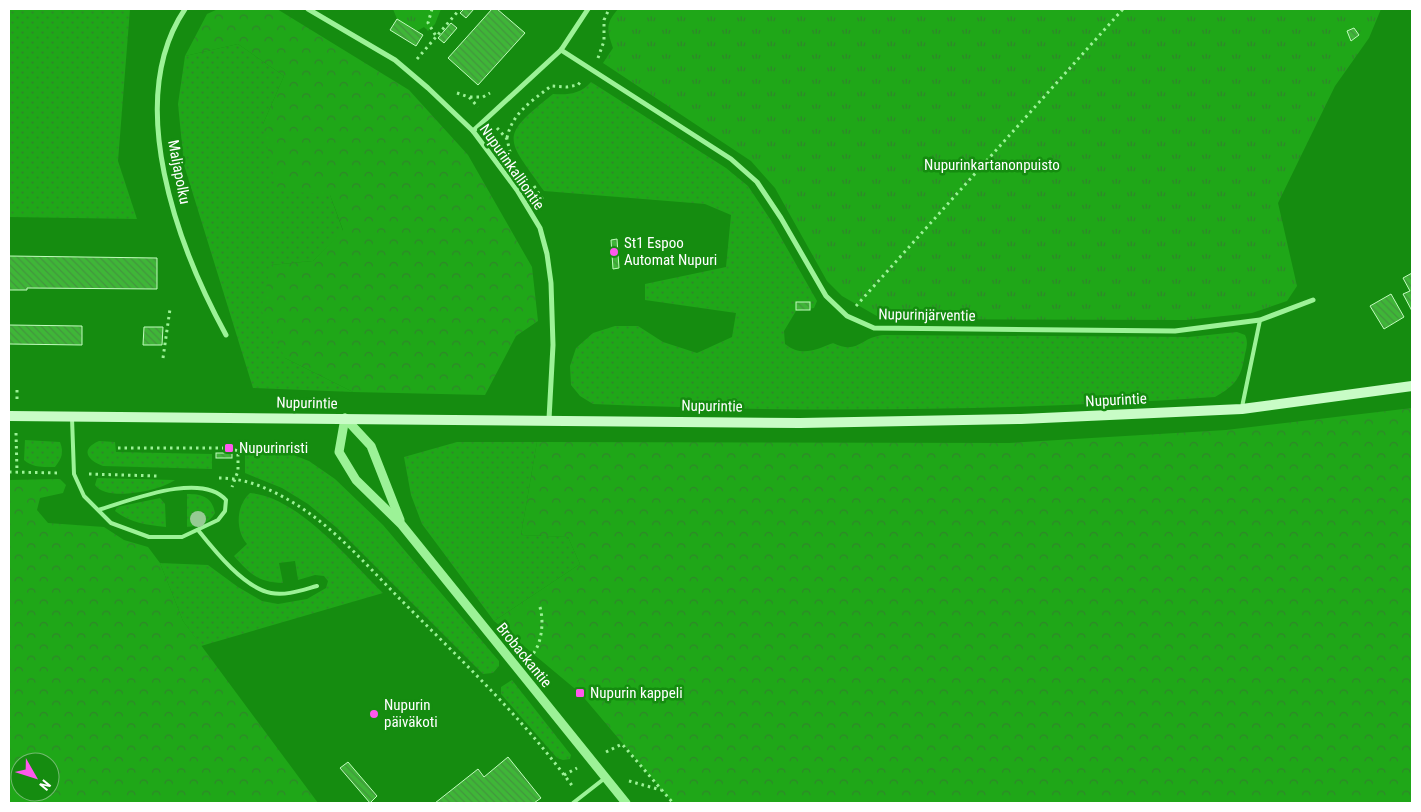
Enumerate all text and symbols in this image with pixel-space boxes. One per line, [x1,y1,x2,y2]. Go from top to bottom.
street label: Nupurinkalliontie [476,121,548,213]
street label: Maljapolku [164,138,194,206]
park label: Nupurinkartanonpuisto [924,156,1060,174]
place label: St1 Espoo Automat Nupuri [624,234,717,269]
marker: St1 Espoo Automat Nupuri [608,246,620,258]
street label: Nupurinjärventie [878,305,976,325]
street label: Nupurintie [1085,389,1147,411]
street label: Nupurintie [276,393,338,413]
street label: Nupurintie [681,396,743,416]
place label: Nupurinristi [239,439,308,457]
marker: Nupurinristi [223,442,235,454]
street label: Brobackantie [493,619,555,691]
place label: Nupurin kappeli [590,684,683,702]
marker: Nupurin kappeli [574,687,586,699]
place label: Nupurin päiväkoti [384,696,438,731]
marker: Nupurin päiväkoti [368,708,380,720]
north arrow [10,752,60,802]
text: N [36,777,54,794]

